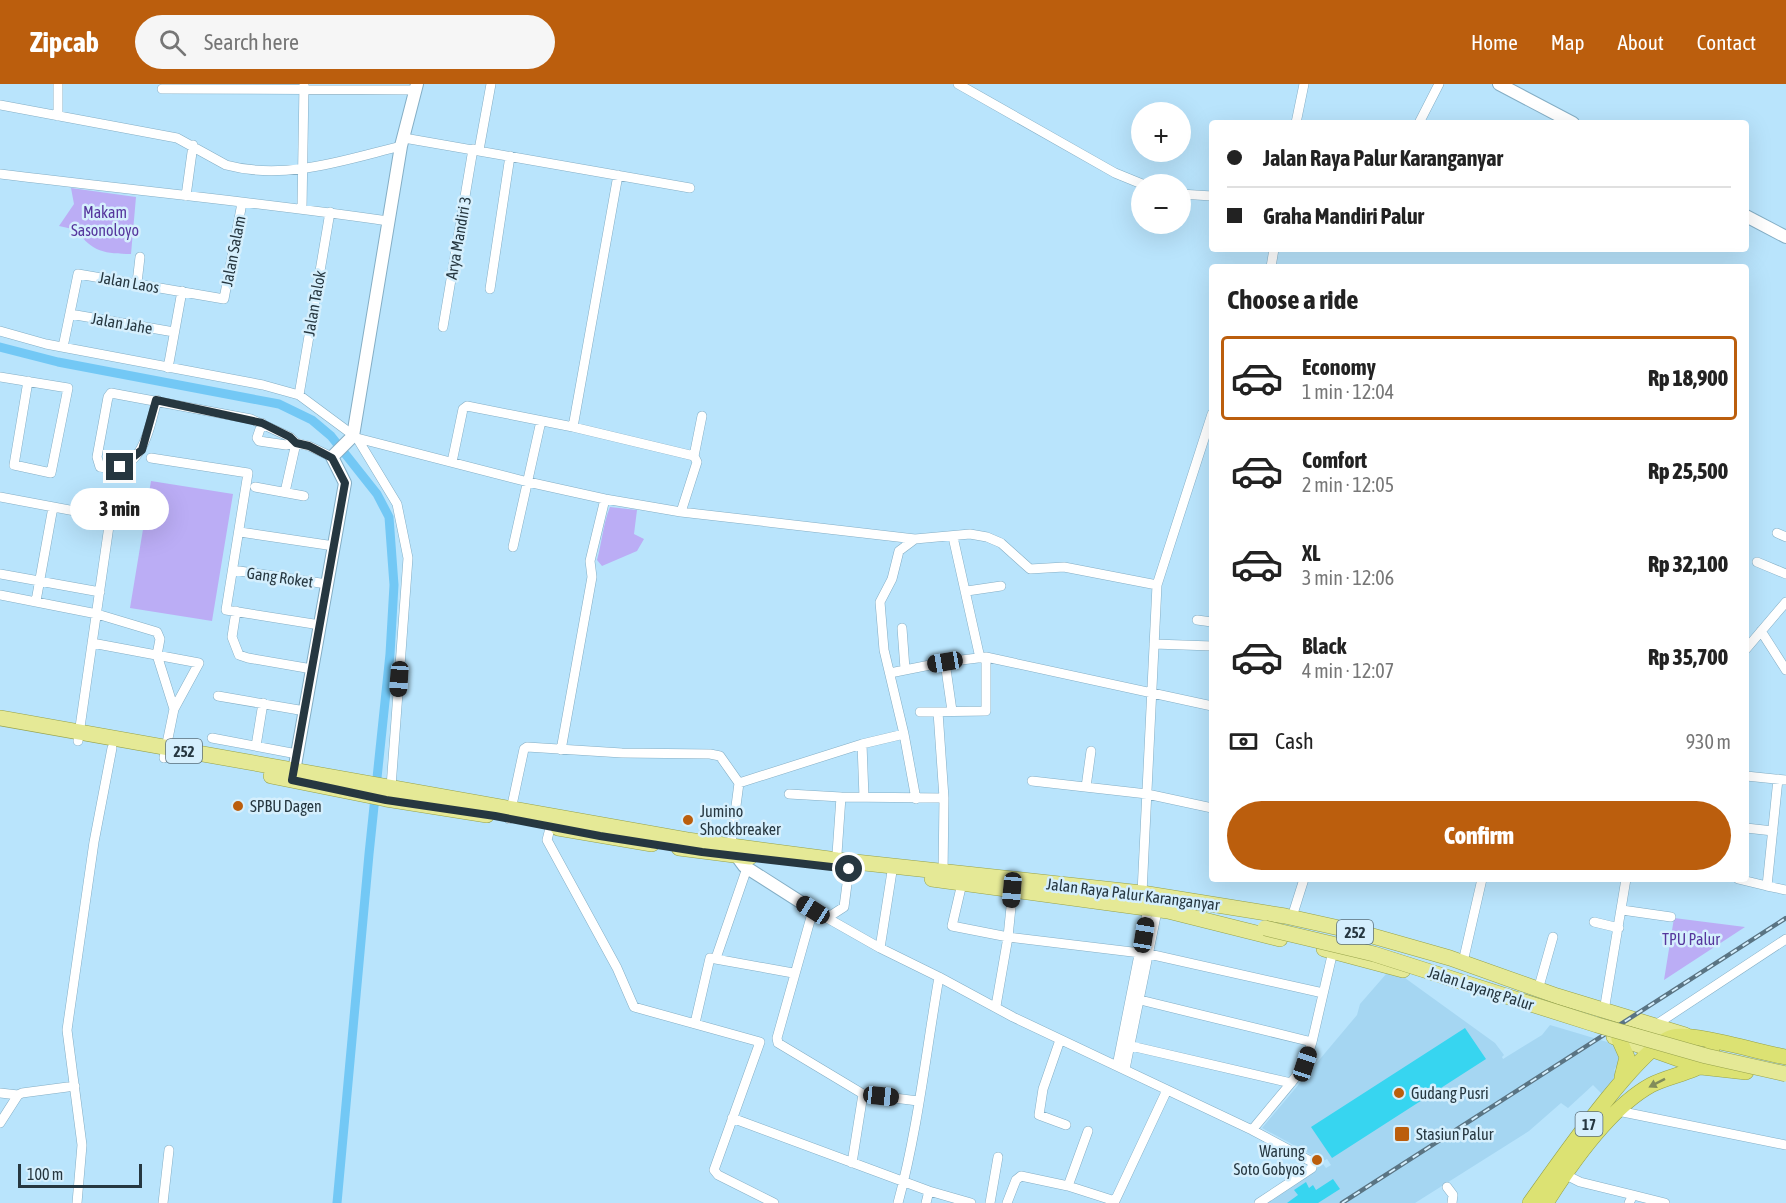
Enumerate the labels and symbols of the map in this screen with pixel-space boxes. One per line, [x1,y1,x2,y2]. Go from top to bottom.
street label: Arya Mandiri 3 [442,195,475,281]
park label: Makam Sasonoloyo [71,203,139,240]
street label: Jalan Salam [217,214,249,288]
street label: Jalan Laos [97,268,161,296]
street label: Jalan Talok [299,269,329,337]
street label: Jalan Jahe [90,309,154,337]
route end [106,453,133,480]
callout: 3 min [70,488,170,530]
street label: Gang Roket [245,563,315,592]
car [926,650,964,674]
car [389,660,409,698]
road number: 252 [166,739,202,763]
place label: SPBU Dagen [250,797,322,816]
marker: SPBU Dagen [231,799,245,813]
place label: Jumino Shockbreaker [700,802,781,838]
marker: Jumino Shockbreaker [681,813,695,827]
route start [835,855,862,882]
car [1001,871,1023,909]
street label: Jalan Raya Palur Karanganyar [1045,874,1221,915]
car [793,893,833,927]
car [1132,916,1156,954]
road number: 252 [1337,920,1373,944]
park label: TPU Palur [1662,930,1720,948]
street label: Jalan Layang Palur [1426,962,1536,1015]
car [1291,1044,1319,1084]
one-way arrow [1648,1079,1665,1088]
place label: Gudang Pusri [1411,1084,1489,1103]
car [862,1085,900,1107]
marker: Gudang Pusri [1392,1086,1406,1100]
road number: 17 [1576,1112,1602,1136]
marker: Stasiun Palur [1393,1125,1411,1143]
place label: Stasiun Palur [1416,1125,1494,1143]
place label: Warung Soto Gobyos [1234,1142,1305,1179]
marker: Warung Soto Gobyos [1310,1153,1324,1167]
scale bar [18,1161,142,1188]

